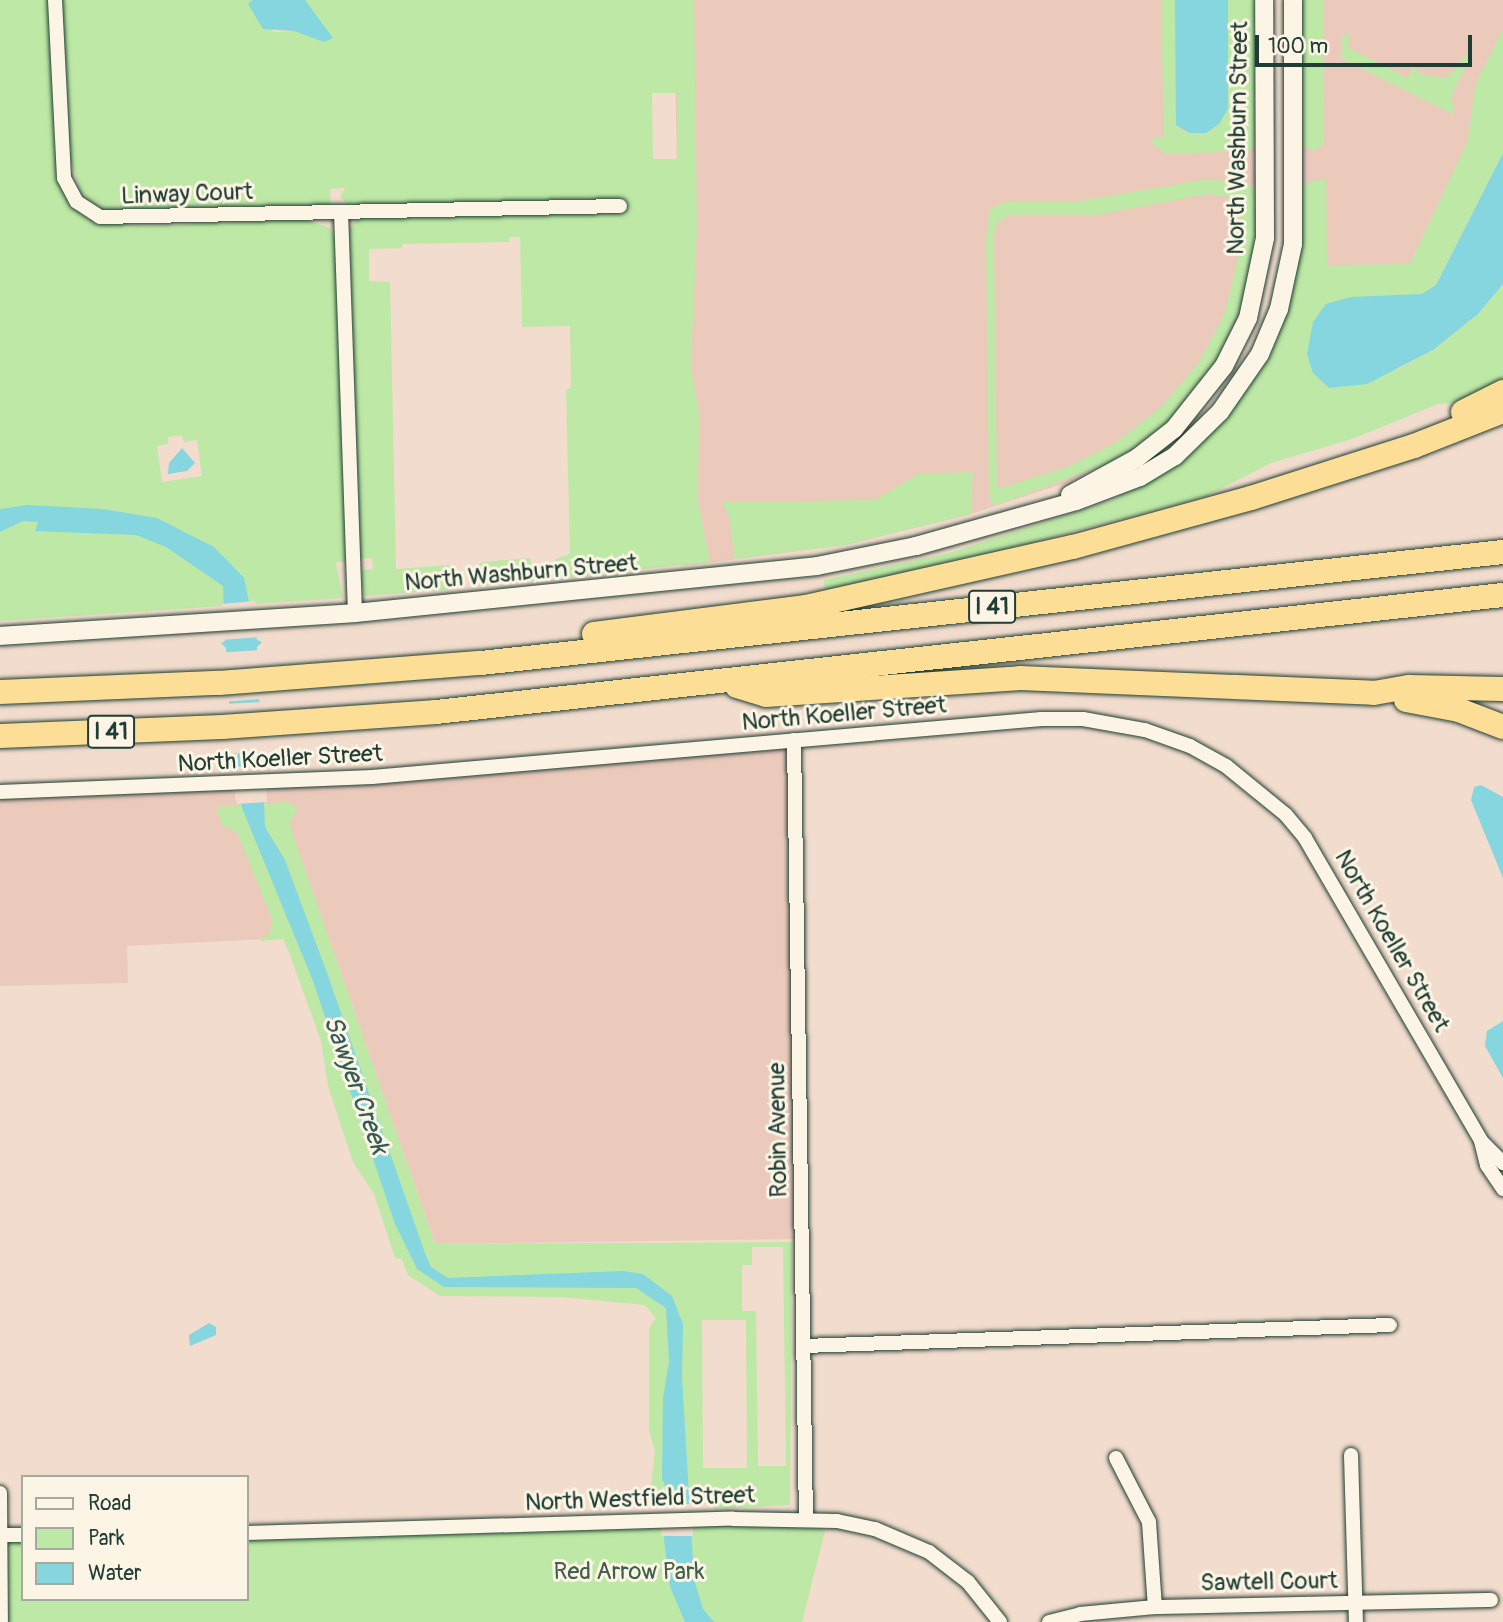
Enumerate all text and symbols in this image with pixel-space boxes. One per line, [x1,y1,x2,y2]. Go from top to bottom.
street label: North Washburn Street [1222,21,1254,255]
scale bar [1258,21,1475,65]
text: 100 m [1268,33,1328,60]
street label: Linway Court [121,177,253,211]
street label: North Washburn Street [403,548,639,598]
road number: I 41 [968,587,1016,626]
street label: North Koeller Street [741,691,947,737]
road number: I 41 [86,712,136,752]
street label: North Koeller Street [177,739,383,779]
street label: North Koeller Street [1328,845,1456,1037]
water label: Sawyer Creek [316,1012,394,1158]
street label: Robin Avenue [762,1062,794,1198]
legend [21,1475,248,1601]
street label: North Westfield Street [524,1481,756,1517]
text: Road [88,1490,132,1517]
text: Park [88,1525,125,1552]
park label: Red Arrow Park [553,1558,705,1586]
text: Water [88,1560,141,1587]
street label: Sawtell Court [1200,1566,1338,1598]

